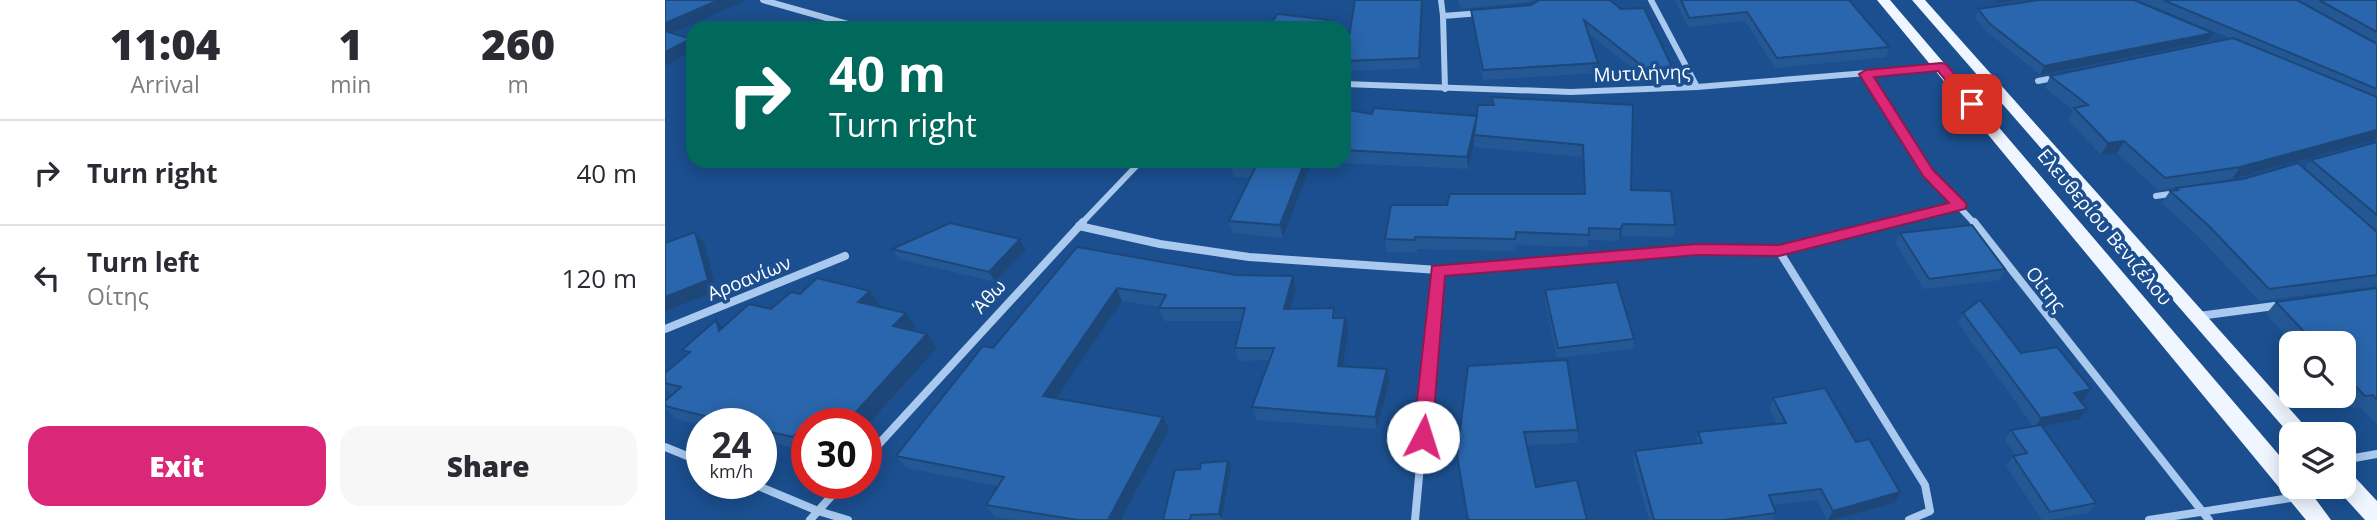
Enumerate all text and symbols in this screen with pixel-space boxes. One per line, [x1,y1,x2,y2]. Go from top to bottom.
text: 11:04 [110,15,220,72]
text: 1 [339,15,363,72]
text: 260 [481,15,555,72]
text: 40 m [829,40,946,106]
icon: right [714,49,805,140]
street label: Μυτιλήνης [1593,58,1691,88]
text: Arrival [131,68,200,100]
text: min [330,68,371,100]
text: m [508,68,529,100]
pin [1942,74,2002,134]
icon: arrive [1953,85,1991,123]
text: Turn right [829,103,977,146]
street label: Ελευθερίου Βενιζέλου [2032,143,2178,311]
icon: right [28,154,66,192]
text: Turn right [87,155,218,191]
text: 40 m [576,155,637,191]
text: Turn left [87,244,199,280]
street label: Αροανίων [703,249,795,307]
icon: left [28,259,66,297]
text: 120 m [562,260,637,296]
street label: Οίτης [2020,261,2072,317]
street label: Άθω [967,273,1011,319]
text: Οίτης [87,280,149,312]
map controls [2279,331,2356,499]
button: search [2279,331,2356,408]
position arrow [1386,400,1460,474]
speed limit sign: 30 [791,408,882,499]
text: 24 [711,421,752,468]
button: layers [2279,422,2356,499]
button: Exit [28,426,326,506]
button: Share [340,426,637,506]
text: km/h [710,459,753,483]

